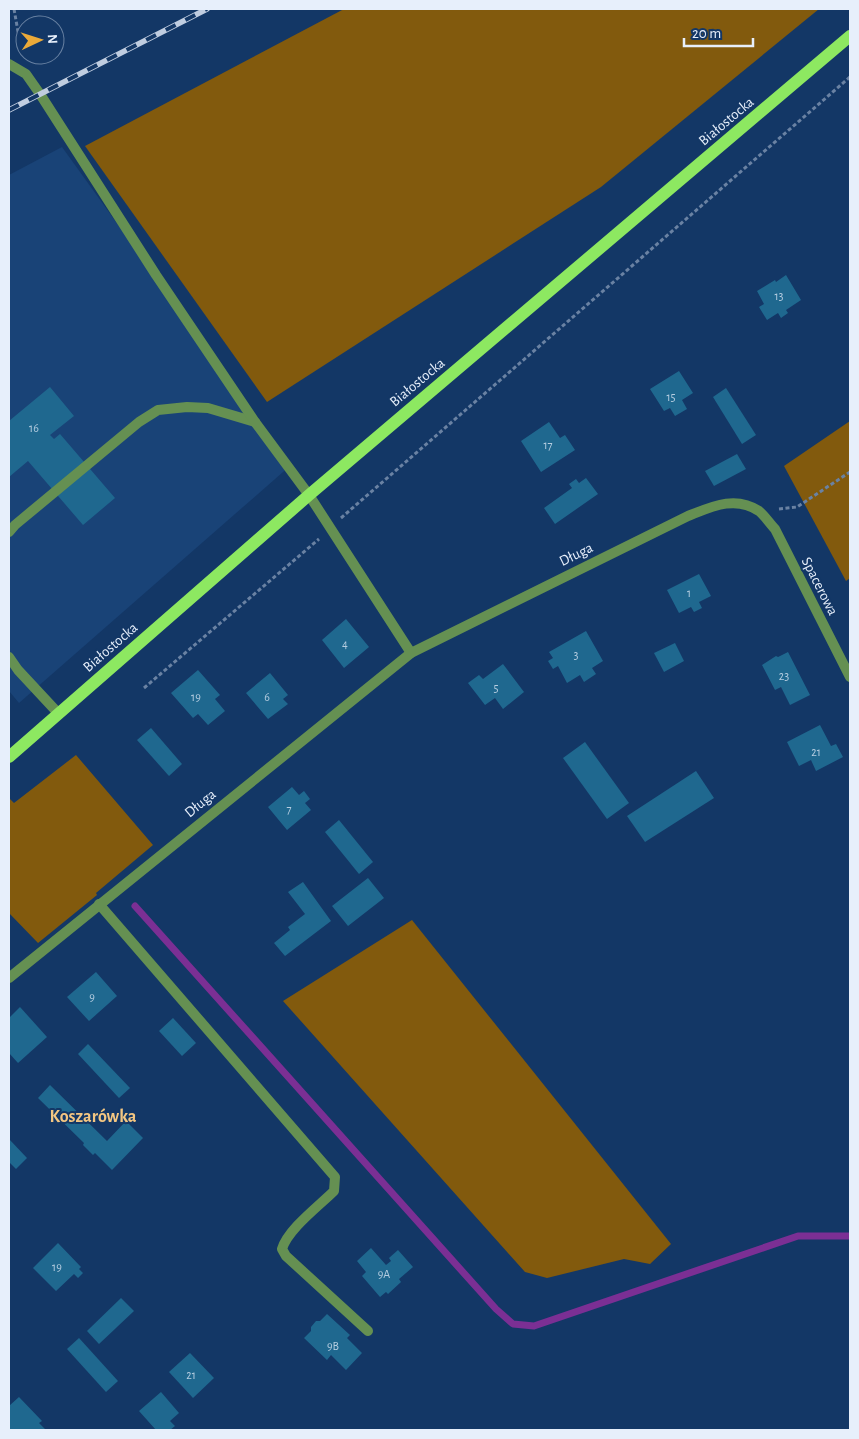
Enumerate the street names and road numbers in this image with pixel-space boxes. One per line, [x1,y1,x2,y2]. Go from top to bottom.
street label: Białostocka [696,94,757,149]
street label: Białostocka [387,355,448,410]
street label: Długa [557,540,595,569]
street label: Spacerowa [799,555,841,618]
street label: Białostocka [80,620,140,675]
street label: Długa [182,786,219,820]

